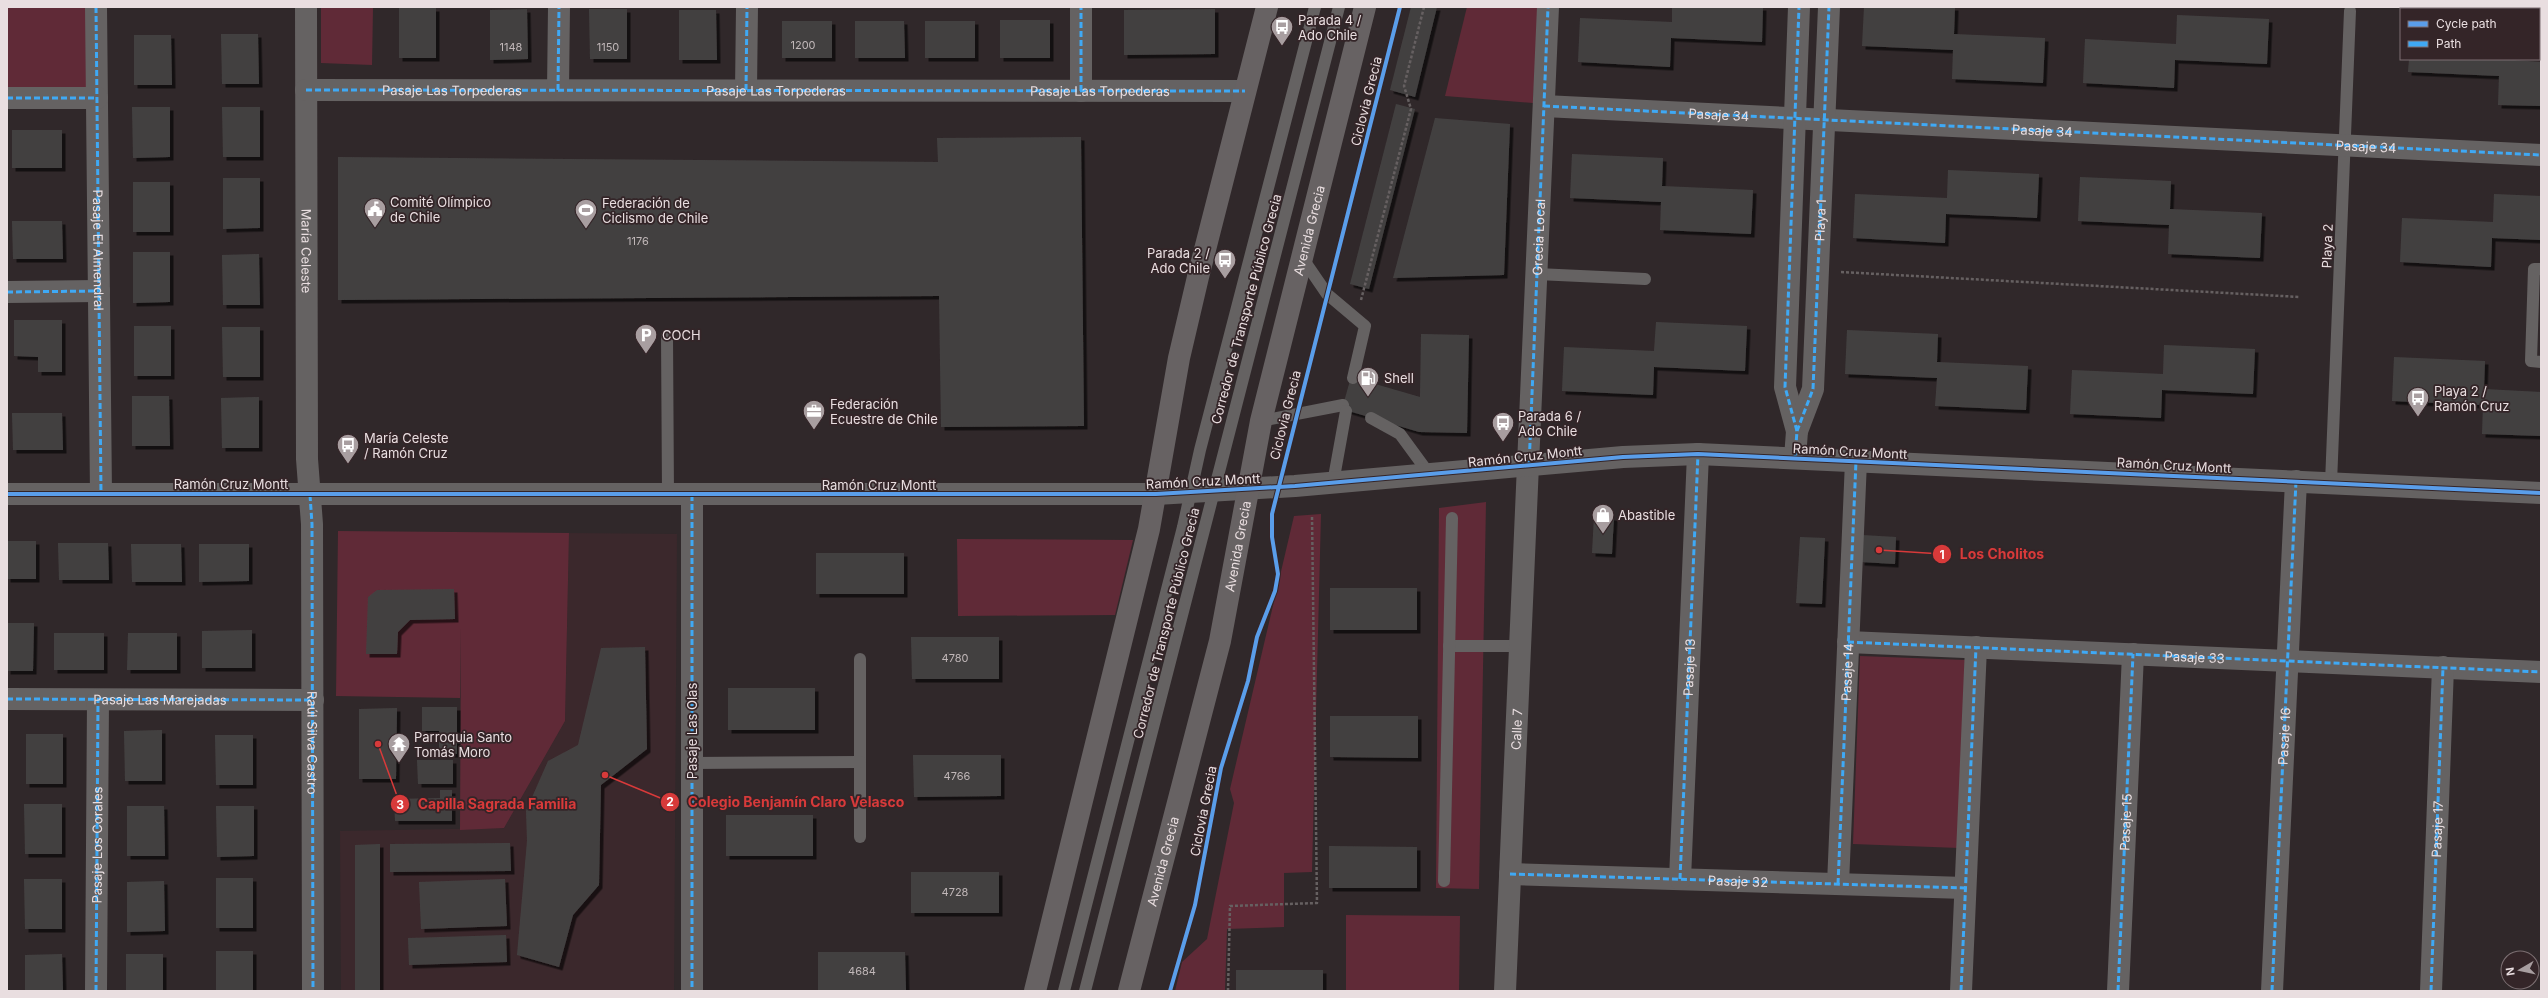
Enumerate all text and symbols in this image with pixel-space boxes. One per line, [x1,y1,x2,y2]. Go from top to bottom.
legend [2400,8,2540,60]
place label: Parada 4 / Ado Chile [1298,12,1362,43]
bus stop icon: Parada 4 / Ado Chile [1269,14,1295,47]
text: Cycle path [2436,16,2497,31]
text: Path [2436,36,2461,51]
house number: 1200 [790,38,816,52]
house number: 1148 [500,40,523,54]
house number: 1150 [597,40,619,54]
street label: Ciclovia Grecia [1347,54,1385,148]
street label: Pasaje Las Torpederas [382,82,522,98]
street label: Pasaje Las Torpederas [706,82,846,99]
street label: Pasaje Las Torpederas [1030,83,1170,99]
street label: Pasaje 34 [1688,105,1749,124]
street label: Pasaje 34 [2012,121,2073,140]
street label: Pasaje 34 [2335,137,2397,156]
street label: Avenida Grecia [1290,184,1328,277]
street label: Pasaje El Almendral [90,189,107,311]
street label: Corredor de Transporte Público Grecia [1208,192,1284,426]
place label: Comité Olímpico de Chile [390,194,491,225]
place label: Federación de Ciclismo de Chile [602,195,708,226]
public building icon: Comité Olímpico de Chile [362,196,388,229]
sports icon: Federación de Ciclismo de Chile [573,197,599,230]
street label: Grecia Local [1529,199,1548,276]
street label: Playa 1 [1811,199,1829,242]
street label: María Celeste [298,209,315,293]
street label: Playa 2 [2318,223,2336,269]
house number: 1176 [627,234,649,248]
place label: Parada 2 / Ado Chile [1147,245,1210,276]
bus stop icon: Parada 2 / Ado Chile [1212,247,1238,280]
parking icon: COCH [633,322,659,355]
place label: COCH [662,327,701,343]
fuel station icon: Shell [1355,365,1381,398]
street label: Ciclovia Grecia [1266,368,1304,462]
place label: Shell [1384,370,1414,386]
place label: Playa 2 / Ramón Cruz [2434,383,2509,414]
bus stop icon: Playa 2 / Ramón Cruz [2405,385,2431,418]
place label: Federación Ecuestre de Chile [830,396,938,427]
office icon: Federación Ecuestre de Chile [801,398,827,431]
place label: Parada 6 / Ado Chile [1518,408,1581,439]
bus stop icon: Parada 6 / Ado Chile [1490,410,1516,443]
place label: María Celeste / Ramón Cruz [364,430,449,461]
bus stop icon: María Celeste / Ramón Cruz [335,432,361,465]
street label: Ramón Cruz Montt [1792,440,1908,462]
street label: Ramón Cruz Montt [1467,442,1583,470]
street label: Ramón Cruz Montt [2116,454,2232,476]
street label: Ramón Cruz Montt [1145,470,1261,492]
street label: Ramón Cruz Montt [174,476,288,492]
street label: Ramón Cruz Montt [822,477,936,493]
street label: Avenida Grecia [1221,499,1254,593]
shop icon: Abastible [1590,502,1616,535]
street label: Corredor de Transporte Público Grecia [1129,506,1203,740]
place label: Abastible [1618,507,1675,523]
callout: Los Cholitos [1932,541,2053,567]
text: Los Cholitos [1960,545,2044,562]
text: 1 [1939,547,1945,562]
street label: Pasaje 13 [1680,638,1698,696]
street label: Pasaje 14 [1838,643,1856,701]
street label: Pasaje 33 [2164,648,2225,666]
house number: 4780 [942,651,969,665]
street label: Pasaje Las Olas [684,683,700,779]
street label: Pasaje Las Marejadas [93,691,227,708]
street label: Raúl Silva Castro [304,691,321,795]
street label: Pasaje 16 [2275,707,2293,765]
street label: Calle 7 [1508,708,1525,750]
place label: Parroquia Santo Tomás Moro [414,729,512,760]
temple icon: Parroquia Santo Tomás Moro [386,731,412,764]
street label: Ciclovia Grecia [1186,764,1220,858]
house number: 4766 [944,769,971,783]
street label: Pasaje Los Corales [89,786,105,904]
callout: Colegio Benjamín Claro Velasco [660,789,913,815]
callout: Capilla Sagrada Familia [390,791,585,817]
text: Colegio Benjamín Claro Velasco [688,793,905,810]
street label: Pasaje 15 [2116,793,2135,851]
text: 2 [666,794,674,809]
text: Capilla Sagrada Familia [418,795,576,812]
text: 3 [396,797,404,812]
street label: Pasaje 17 [2428,800,2446,858]
street label: Avenida Grecia [1143,815,1182,908]
street label: Pasaje 32 [1708,872,1768,890]
house number: 4728 [942,885,969,899]
north arrow [2500,950,2540,990]
house number: 4684 [848,964,876,978]
text: N [2503,966,2518,977]

